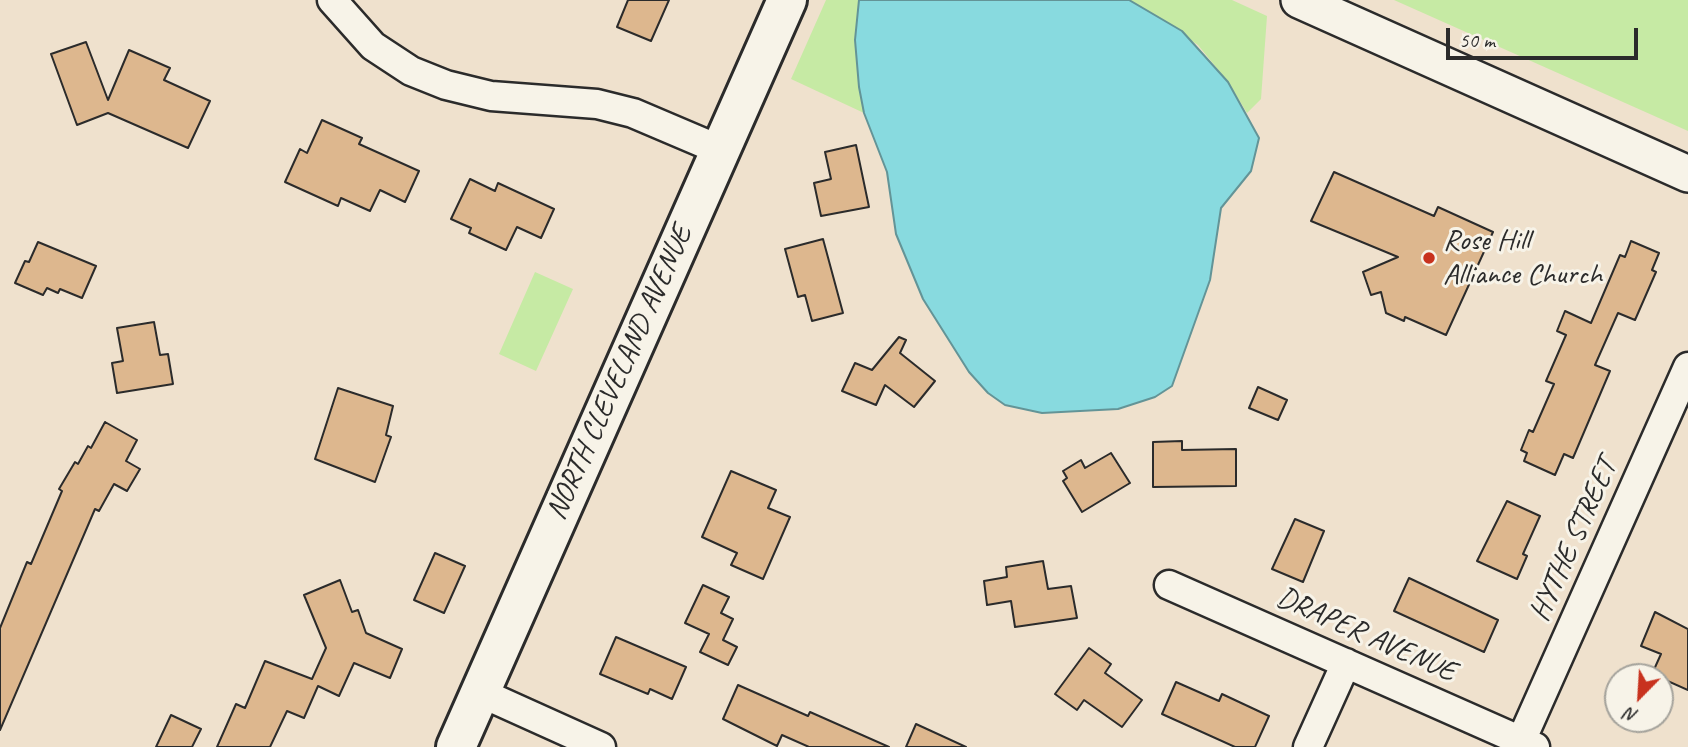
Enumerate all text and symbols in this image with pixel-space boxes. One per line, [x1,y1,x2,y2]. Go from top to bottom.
scale bar [1450,14,1642,58]
text: 50 m [1459,27,1495,53]
street label: NORTH CLEVELAND AVENUE [539,221,701,525]
place label: Rose Hill Alliance Church [1443,223,1602,294]
marker: Rose Hill Alliance Church [1421,250,1437,266]
street label: HYTHE STREET [1522,453,1626,627]
street label: DRAPER AVENUE [1271,580,1461,690]
north arrow [1604,663,1674,733]
text: N [1621,702,1642,729]

